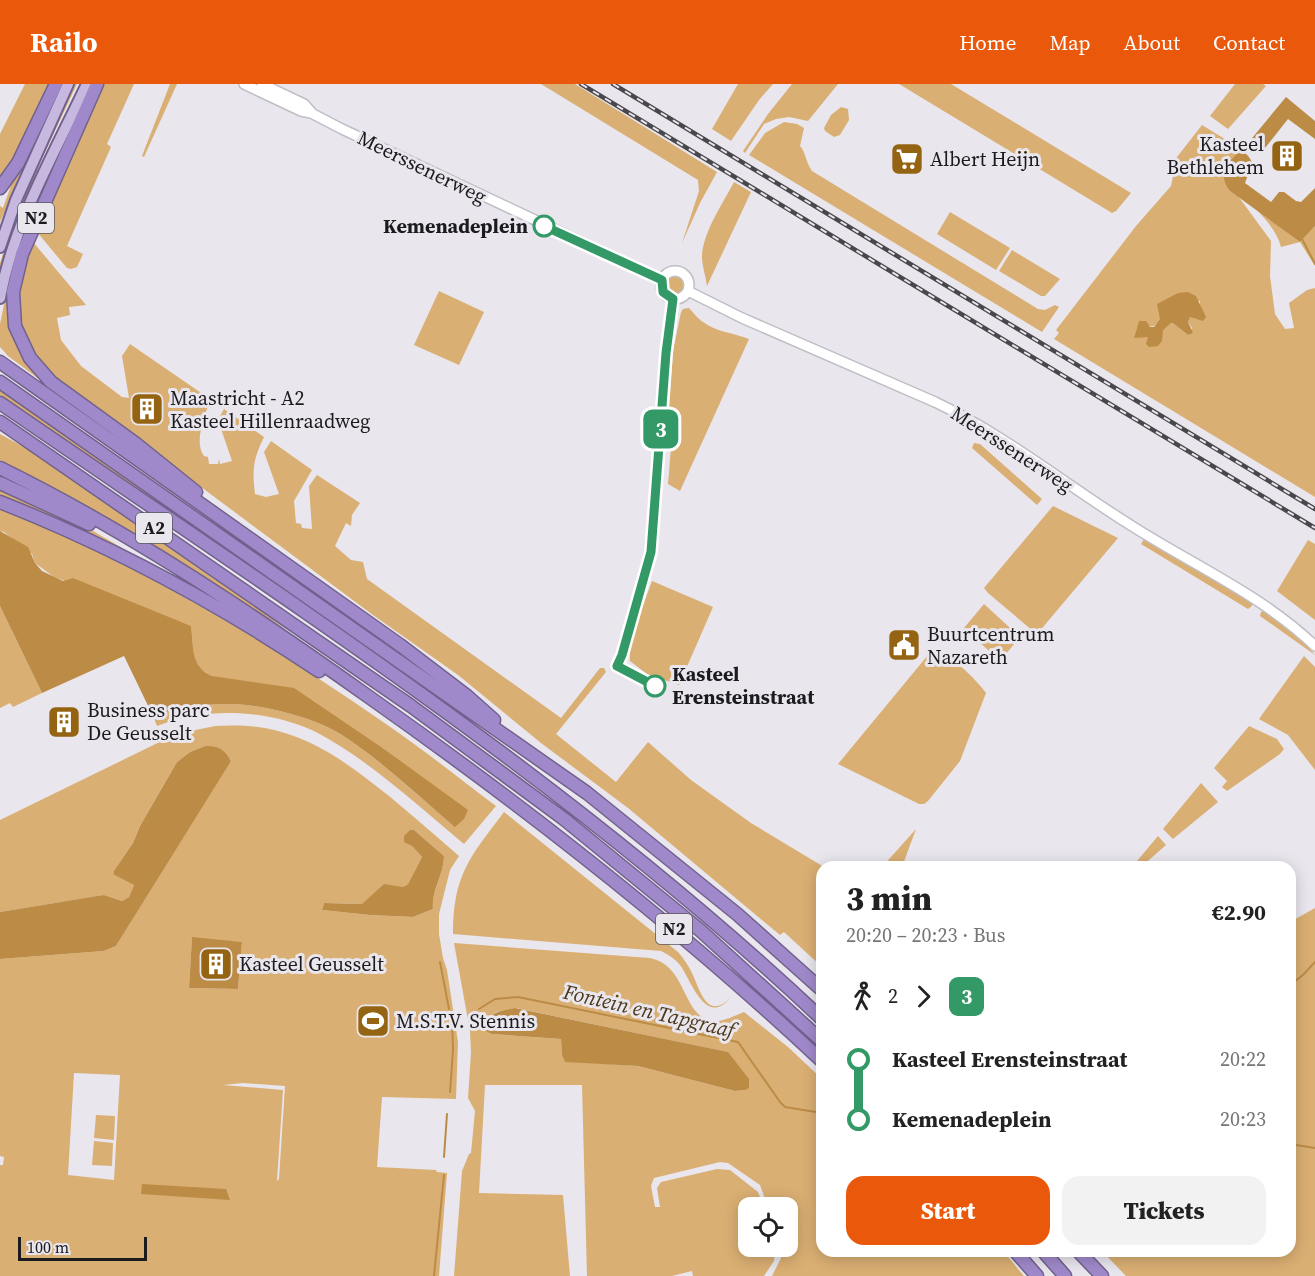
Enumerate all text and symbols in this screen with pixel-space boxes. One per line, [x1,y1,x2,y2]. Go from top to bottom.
text: Railo [30,23,98,61]
text: Home [959,28,1017,57]
text: Map [1050,28,1091,57]
text: About [1124,28,1180,57]
text: Contact [1213,28,1285,57]
street label: Meerssenerweg [353,124,491,210]
place label: Kasteel Bethlehem [1167,130,1264,181]
building icon: Kasteel Bethlehem [1269,138,1305,174]
supermarket icon: Albert Heijn [889,141,925,177]
place label: Albert Heijn [930,145,1040,173]
road number: N2 [18,203,54,233]
place label: Kemenadeplein [383,212,528,240]
marker: Kemenadeplein [533,215,555,237]
place label: Maastricht - A2 Kasteel Hillenraadweg [170,384,370,435]
building icon: Maastricht - A2 Kasteel Hillenraadweg [129,391,165,427]
street label: Meerssenerweg [946,399,1078,499]
line badge: 3 [642,410,680,448]
text: 3 [655,415,667,444]
road number: A2 [136,513,172,543]
place label: Buurtcentrum Nazareth [927,620,1054,671]
public building icon: Buurtcentrum Nazareth [886,627,922,663]
place label: Kasteel Erensteinstraat [672,660,815,711]
marker: Kasteel Erensteinstraat [644,675,666,697]
place label: Business parc De Geusselt [87,696,210,747]
building icon: Business parc De Geusselt [46,704,82,740]
text: 3 min [846,876,932,921]
text: €2.90 [1212,897,1266,927]
road number: N2 [656,914,692,944]
text: 20:20 – 20:23 · Bus [846,921,1005,949]
building icon: Kasteel Geusselt [198,946,234,982]
place label: Kasteel Geusselt [239,950,384,978]
water label: Fontein en Tapgraaf [560,976,741,1045]
icon: walk [846,980,879,1013]
icon: forward [907,980,940,1013]
text: 2 [888,982,898,1010]
text: 3 [961,982,972,1011]
sports icon: M.S.T.V. Stennis [355,1003,391,1039]
place label: M.S.T.V. Stennis [396,1007,535,1035]
text: Kasteel Erensteinstraat [892,1044,1128,1074]
text: 20:22 [1220,1045,1266,1073]
text: Kemenadeplein [892,1104,1051,1134]
text: 20:23 [1220,1105,1266,1133]
button: Start [846,1176,1050,1245]
button: Tickets [1062,1176,1266,1245]
map controls [738,1197,798,1257]
button: locate [738,1197,798,1257]
scale bar [18,1234,147,1262]
text: 100 m [27,1236,69,1258]

